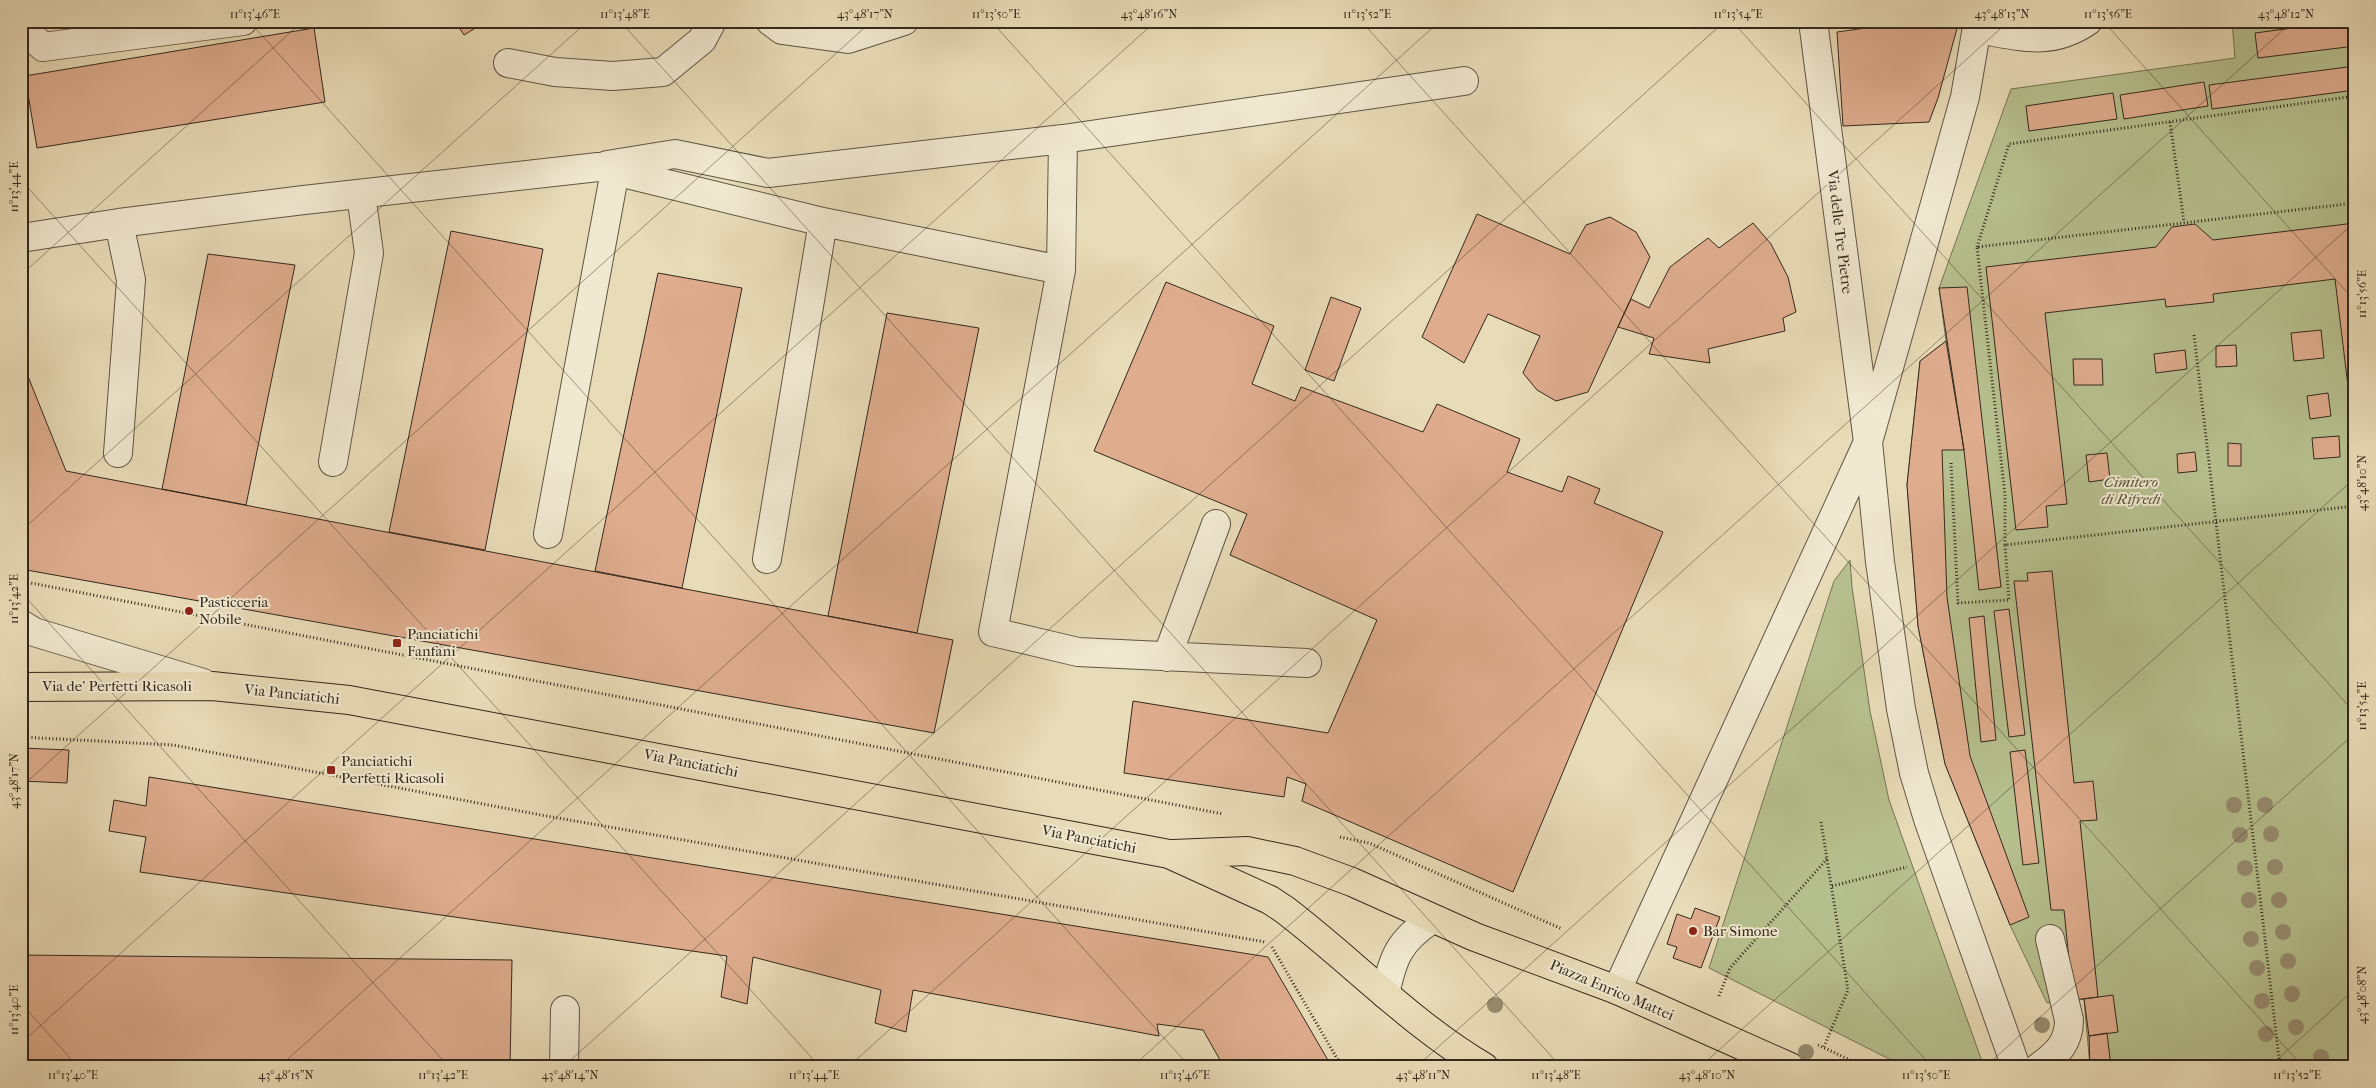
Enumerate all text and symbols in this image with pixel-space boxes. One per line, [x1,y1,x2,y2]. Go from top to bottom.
text: 11°13'46"E [230,7,280,21]
text: 11°13'48"E [600,7,650,21]
text: 43°48'17"N [837,7,893,21]
text: 11°13'50"E [972,7,1020,21]
text: 43°48'16"N [1121,7,1177,21]
text: 11°13'52"E [1343,7,1391,21]
text: 11°13'54"E [1714,7,1762,21]
text: 43°48'13"N [1974,7,2030,21]
text: 11°13'56"E [2084,7,2132,21]
text: 43°48'12"N [2258,7,2314,21]
text: 11°13'44"E [7,162,21,212]
street label: Via delle Tre Pietre [1823,168,1857,295]
text: 11°13'56"E [2355,270,2369,318]
text: 43°48'10"N [2355,455,2369,511]
park label: Cimitero di Rifredi [2101,473,2162,508]
text: 11°13'42"E [7,574,21,624]
place label: Pasticceria Nobile [199,593,270,628]
marker: Pasticceria Nobile [183,605,195,617]
place label: Panciatichi Fanfani [407,625,479,660]
marker: Panciatichi Fanfani [391,637,403,649]
street label: Via de' Perfetti Ricasoli [41,677,192,695]
street label: Via Panciatichi [242,680,341,708]
text: 11°13'54"E [2355,682,2369,730]
street label: Via Panciatichi [641,745,740,781]
place label: Panciatichi Perfetti Ricasoli [341,752,445,787]
text: 43°48'17"N [7,753,21,809]
marker: Panciatichi Perfetti Ricasoli [325,764,337,776]
street label: Via Panciatichi [1039,821,1138,857]
place label: Bar Simone [1703,922,1778,940]
marker: Bar Simone [1687,925,1699,937]
street label: Piazza Enrico Mattei [1547,956,1677,1025]
text: 43°48'08"N [2355,966,2369,1024]
text: 11°13'40"E [7,985,21,1035]
text: 11°13'40"E [48,1068,98,1082]
text: 43°48'15"N [258,1068,314,1082]
text: 11°13'42"E [418,1068,468,1082]
text: 43°48'14"N [541,1068,599,1082]
text: 11°13'44"E [789,1068,839,1082]
text: 11°13'46"E [1160,1068,1210,1082]
text: 43°48'11"N [1396,1068,1450,1082]
text: 11°13'48"E [1531,1068,1581,1082]
text: 43°48'10"N [1679,1068,1735,1082]
text: 11°13'50"E [1902,1068,1950,1082]
text: 11°13'52"E [2273,1068,2321,1082]

